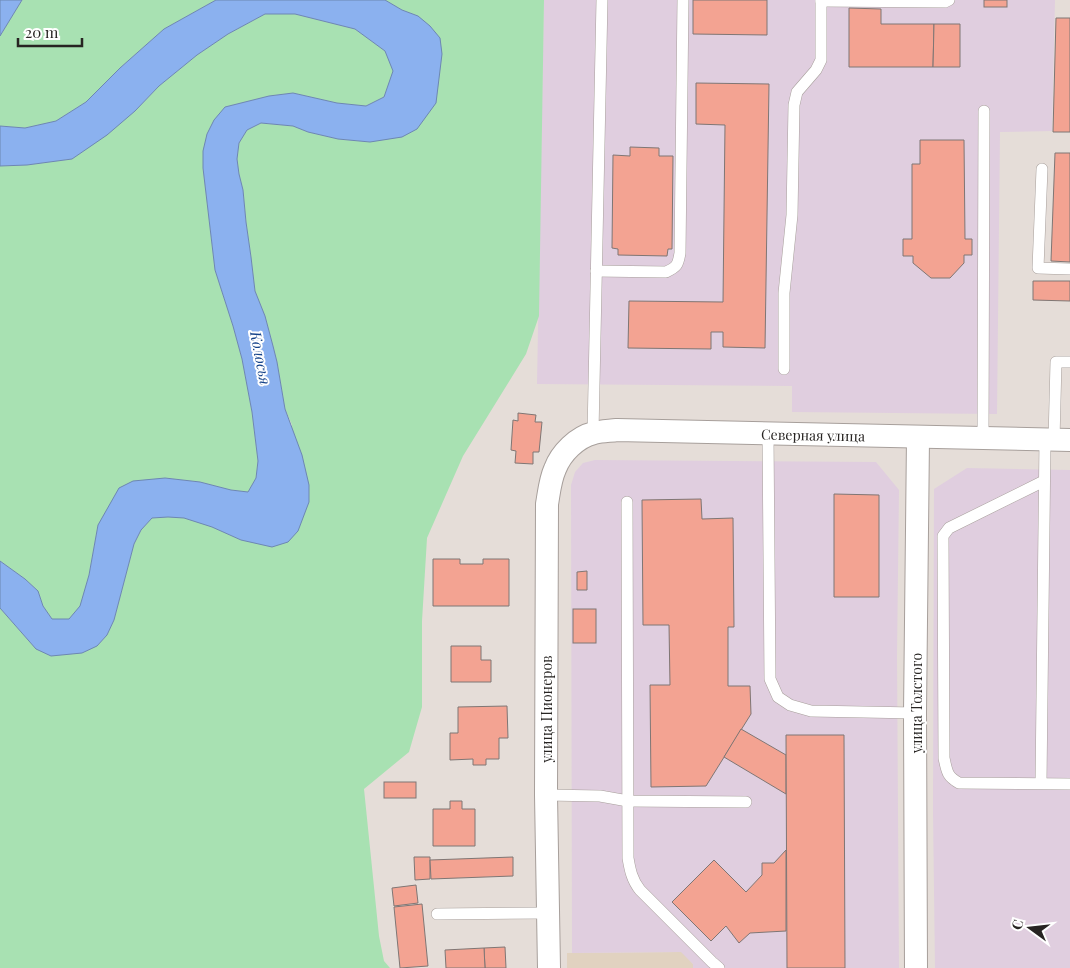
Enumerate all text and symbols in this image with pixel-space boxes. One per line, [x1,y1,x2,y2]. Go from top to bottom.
scale bar [18,15,81,47]
text: 20 m [25,22,59,42]
water label: Колосья [246,329,276,386]
street label: Северная улица [761,425,865,445]
street label: улица Толстого [907,652,926,754]
street label: улица Пионеров [537,655,556,764]
north arrow [1005,903,1055,953]
text: С [1007,917,1027,932]

